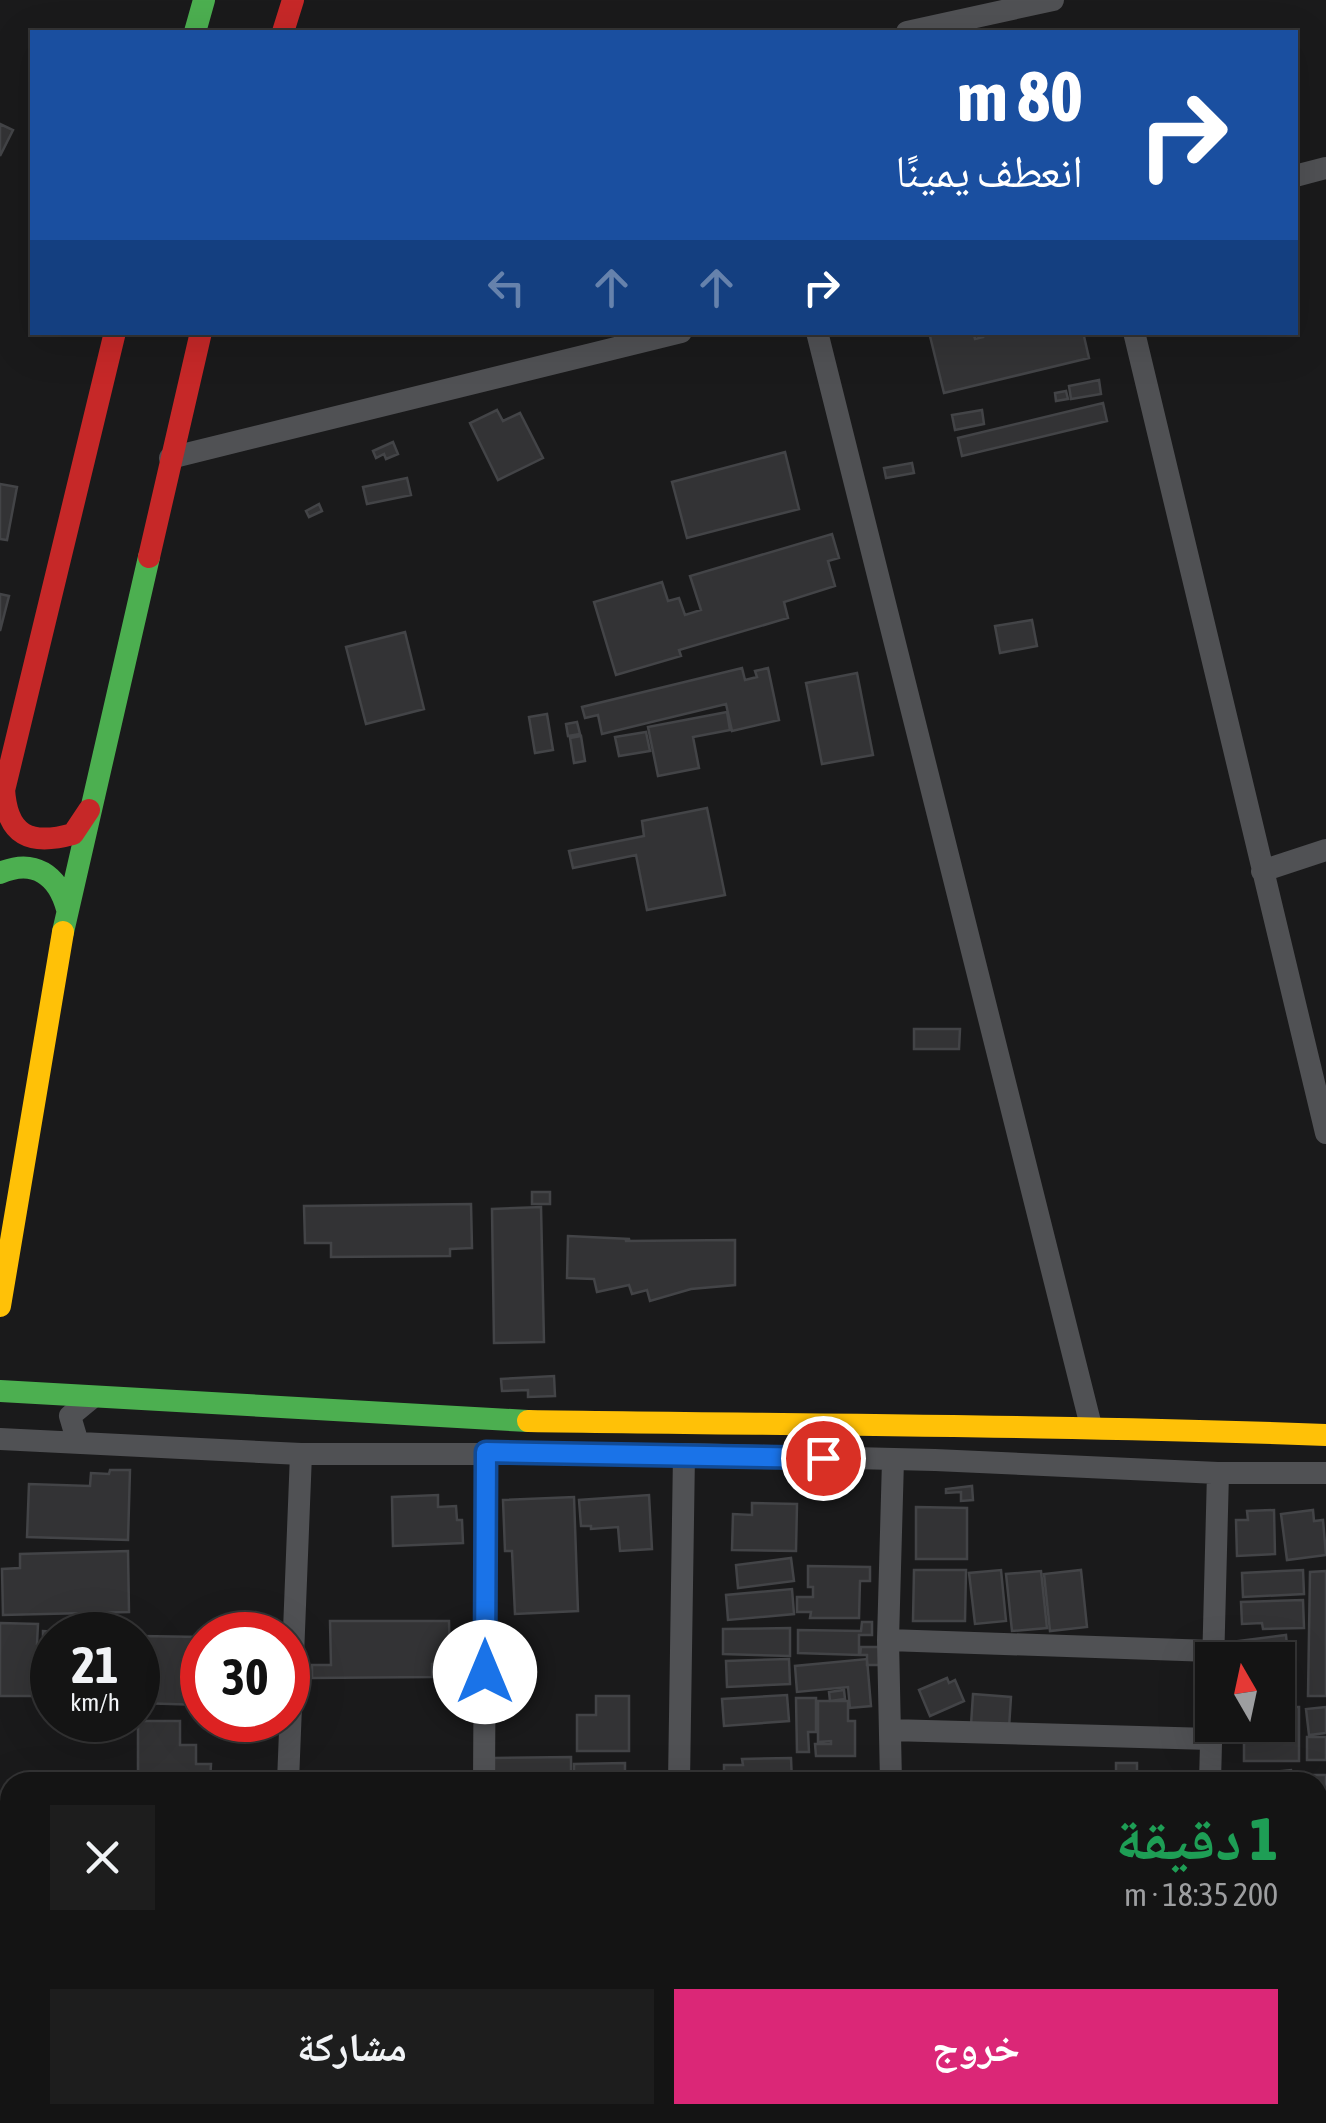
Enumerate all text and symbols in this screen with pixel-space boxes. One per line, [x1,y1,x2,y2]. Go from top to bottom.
text: 80 m [957,56,1083,136]
icon: right [1118,70,1248,200]
text: انعطف يمينًا [895,145,1083,197]
icon: left [479,260,534,315]
icon: ahead [584,260,639,315]
icon: ahead [689,260,744,315]
icon: right [794,260,849,315]
pin [781,1416,866,1501]
icon: arrive [796,1431,851,1486]
speed limit sign: 30 [180,1612,310,1742]
position arrow [433,1620,537,1724]
text: 21 [71,1636,118,1694]
north arrow [1195,1642,1295,1742]
map controls [1195,1642,1295,1742]
text: km/h [70,1688,120,1716]
text: 1 دقيقة [1116,1804,1278,1873]
button: close [50,1805,155,1910]
text: 200 m · 18:35 [1124,1876,1278,1913]
button: مشاركة [50,1989,654,2104]
button: خروج [674,1989,1278,2104]

